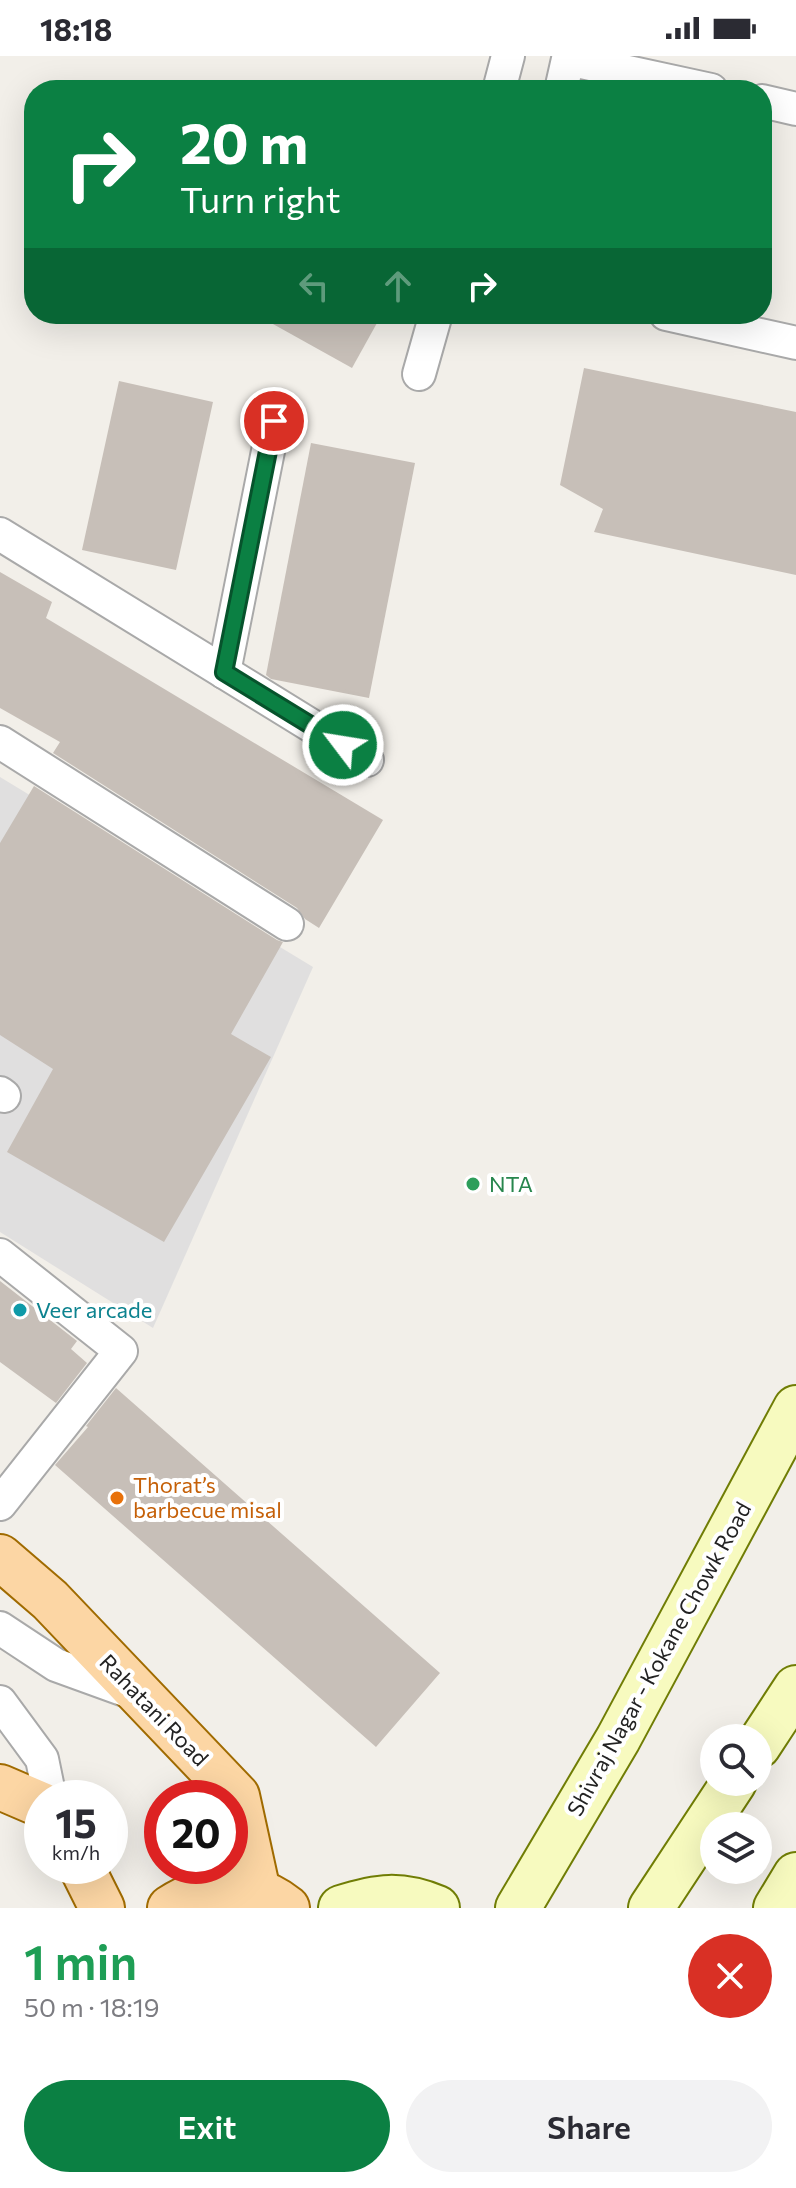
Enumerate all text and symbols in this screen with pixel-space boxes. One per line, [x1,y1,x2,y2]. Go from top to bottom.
text: 18:18 [40,10,112,47]
text: 20 m [180,107,308,176]
icon: right [48,112,152,216]
text: Turn right [180,176,341,220]
icon: left [292,264,336,308]
icon: ahead [376,264,420,308]
icon: right [460,264,504,308]
pin [240,387,308,455]
icon: arrive [252,399,296,443]
position arrow [301,703,385,787]
place label: NTA [489,1170,533,1197]
marker: NTA [464,1175,482,1193]
place label: Veer arcade [36,1296,152,1323]
marker: Veer arcade [11,1301,29,1319]
place label: Thorat’s barbecue misal [133,1471,282,1523]
marker: Thorat’s barbecue misal [108,1489,126,1507]
street label: Shivraj Nagar - Kokane Chowk Road [561,1497,756,1820]
street label: Rahatani Road [94,1648,214,1771]
map controls [700,1724,772,1884]
button: search [700,1724,772,1796]
speed limit sign: 20 [144,1780,248,1884]
text: 15 [55,1797,97,1846]
button: layers [700,1812,772,1884]
text: km/h [52,1840,100,1864]
text: 1 min [24,1931,137,1990]
button: close [688,1934,772,2018]
text: 50 m · 18:19 [24,1991,160,2022]
button: Exit [24,2080,390,2172]
button: Share [406,2080,772,2172]

